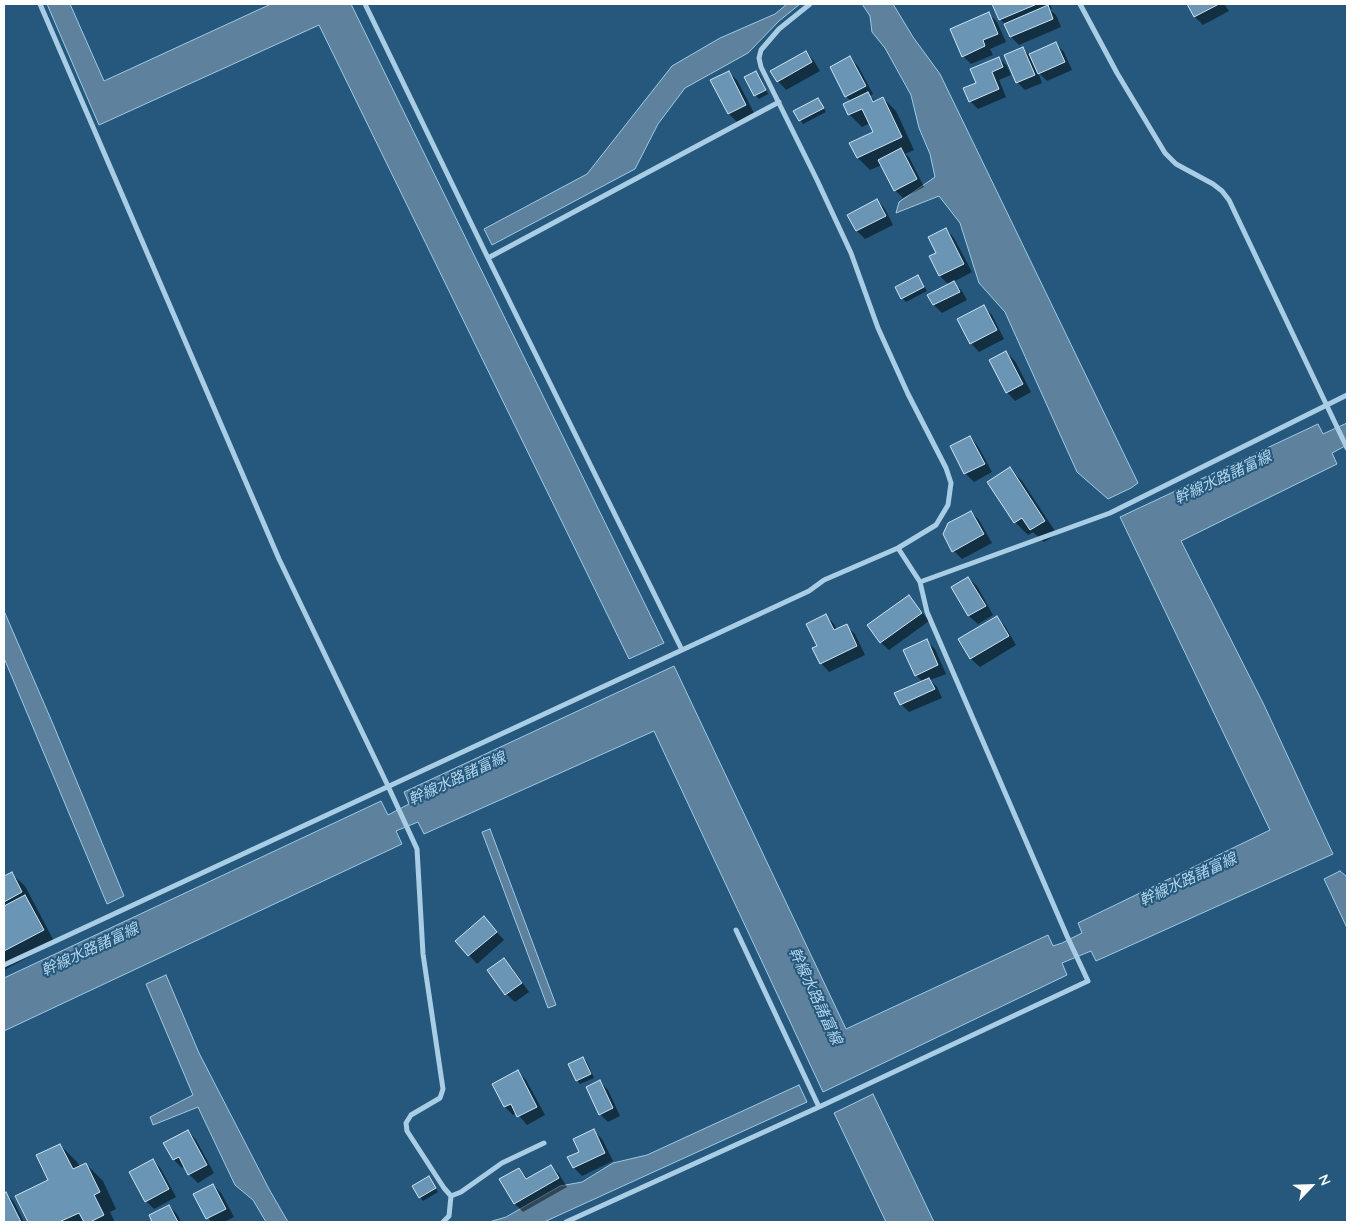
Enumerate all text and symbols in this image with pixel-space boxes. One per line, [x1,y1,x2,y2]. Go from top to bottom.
water label: 幹線水路諸富線 [1172,448,1274,508]
water label: 幹線水路諸富線 [406,749,508,809]
water label: 幹線水路諸富線 [1137,850,1239,910]
water label: 幹線水路諸富線 [39,920,141,980]
water label: 幹線水路諸富線 [785,945,845,1047]
north arrow [1286,1161,1336,1211]
text: N [1314,1172,1335,1188]

